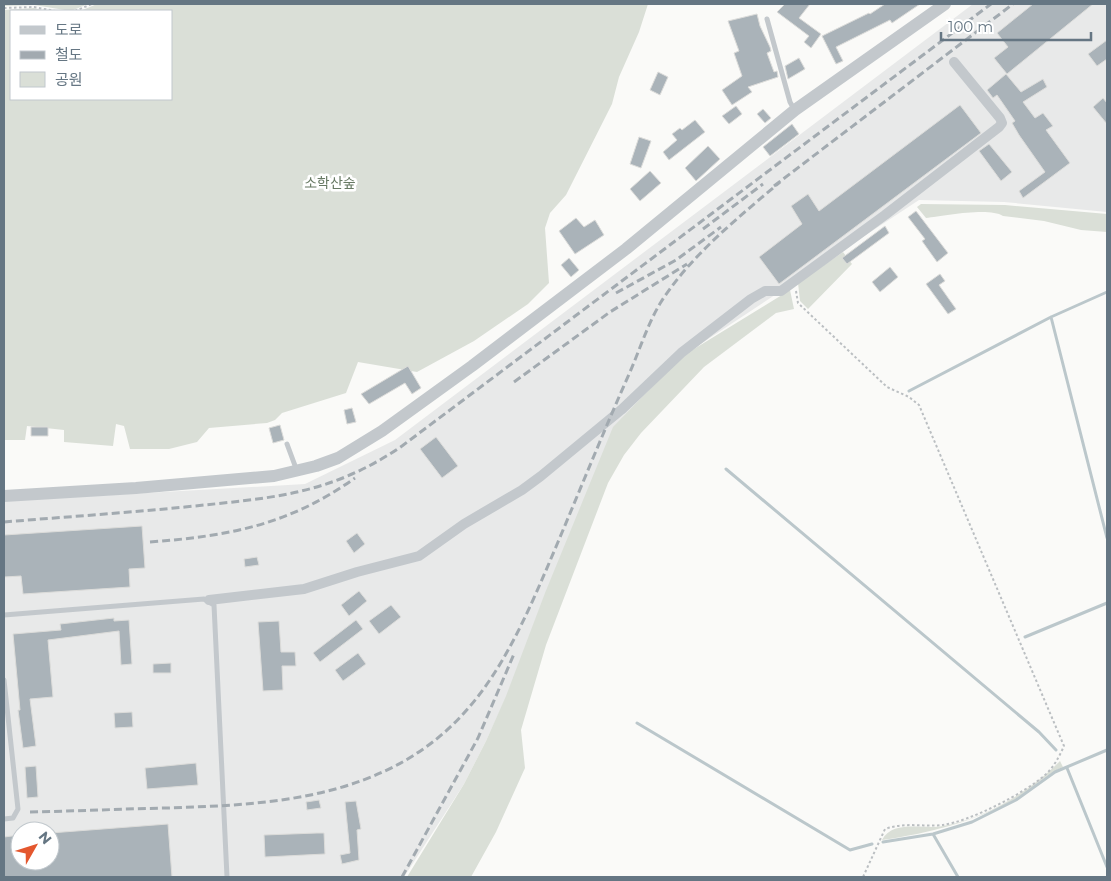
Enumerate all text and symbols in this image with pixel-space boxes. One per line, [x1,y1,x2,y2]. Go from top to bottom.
legend [10,10,172,100]
scale bar [941,10,1091,42]
text: 100 m [948,17,993,36]
text: 도로 [55,20,83,39]
text: 철도 [55,45,83,64]
text: 공원 [55,70,83,89]
park label: 소학산숲 [304,174,356,192]
north arrow [10,821,60,871]
text: N [35,828,56,848]

